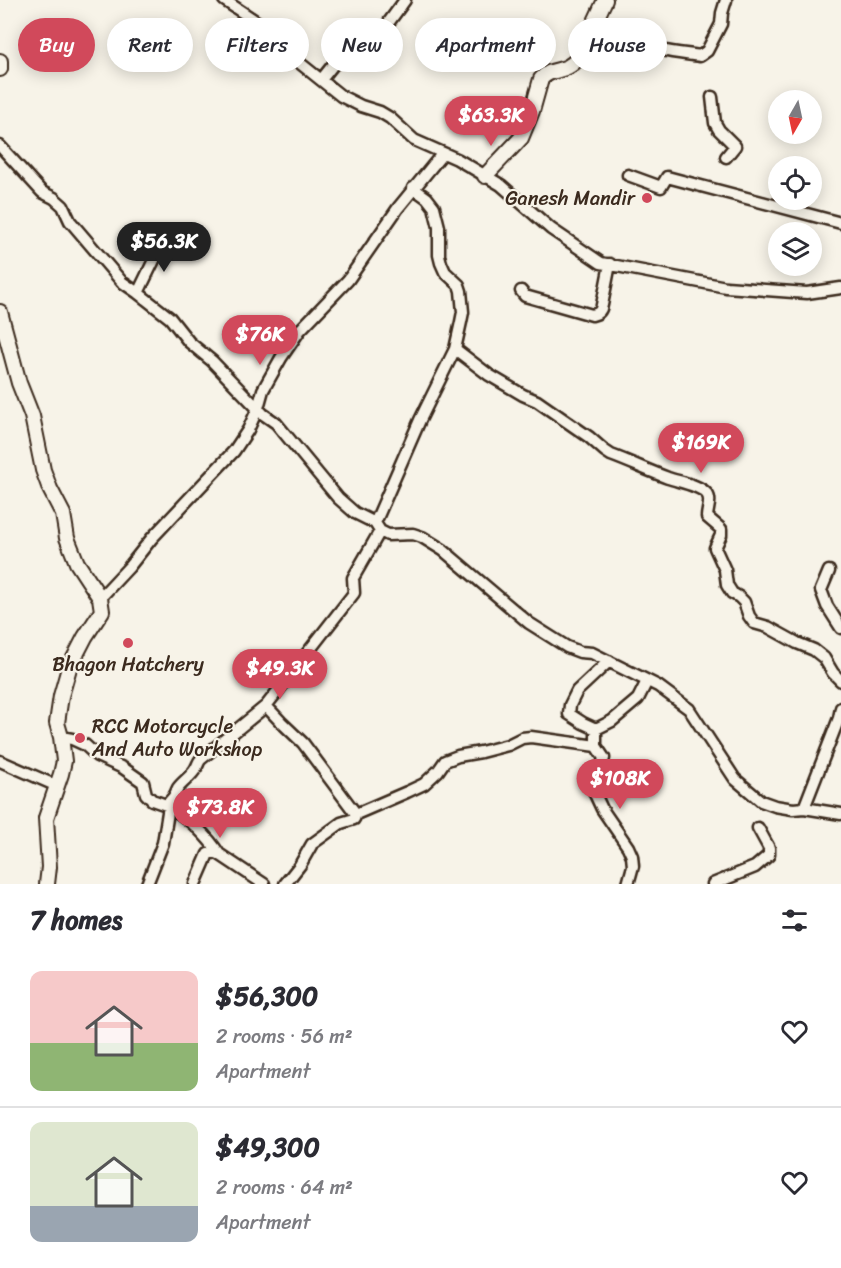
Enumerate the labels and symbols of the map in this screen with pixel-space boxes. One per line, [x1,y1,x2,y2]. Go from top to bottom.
north arrow [768,90,822,144]
pin: $63.3K [442,96,540,147]
place label: Ganesh Mandir [505,181,636,216]
marker: Ganesh Mandir [640,191,654,205]
pin: $56.3K [115,222,213,273]
pin: $76K [224,315,296,366]
pin: $169K [659,423,743,474]
marker: Bhagon Hatchery [121,636,135,650]
place label: Bhagon Hatchery [52,647,204,682]
pin: $49.3K [231,649,329,700]
place label: RCC Motorcycle And Auto Workshop [91,709,263,767]
marker: RCC Motorcycle And Auto Workshop [73,731,87,745]
pin: $108K [578,759,662,810]
pin: $73.8K [171,788,269,839]

